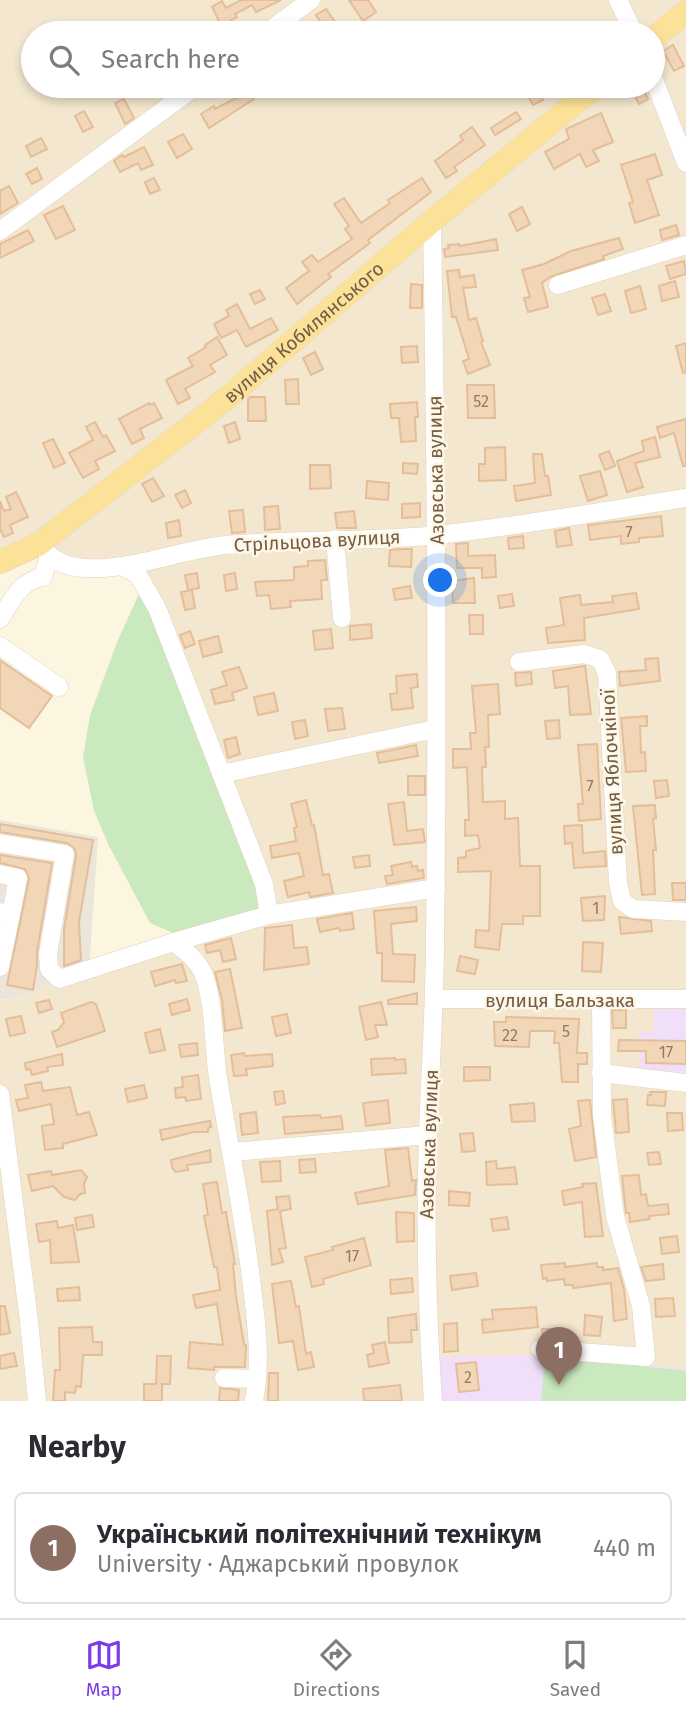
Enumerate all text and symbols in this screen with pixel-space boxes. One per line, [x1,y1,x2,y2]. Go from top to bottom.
search box [21,21,665,98]
icon: search [45,41,83,79]
text: Search here [101,44,240,75]
street label: вулиця Кобилянського [219,257,388,408]
house number: 52 [473,392,489,411]
street label: Азовська вулиця [423,395,449,545]
house number: 7 [625,523,633,542]
street label: Стрільцова вулиця [233,525,401,557]
your location [423,563,457,597]
street label: вулиця Яблочкіної [596,688,628,856]
house number: 7 [586,777,594,796]
house number: 1 [593,899,599,918]
street label: вулиця Бальзака [485,989,635,1012]
house number: 5 [562,1022,570,1041]
house number: 22 [502,1026,518,1045]
house number: 17 [659,1043,673,1062]
street label: Азовська вулиця [415,1069,443,1219]
house number: 17 [345,1247,359,1266]
pin: 1 [536,1327,582,1385]
house number: 2 [464,1368,472,1387]
text: Nearby [28,1429,126,1465]
text: Український політехнічний технікум [97,1519,541,1550]
text: 1 [48,1534,58,1562]
text: 440 m [593,1534,656,1562]
text: University · Аджарський провулок [97,1550,459,1578]
tab: Map [85,1636,123,1701]
tab: Directions [293,1636,380,1701]
tab: Saved [550,1636,601,1701]

